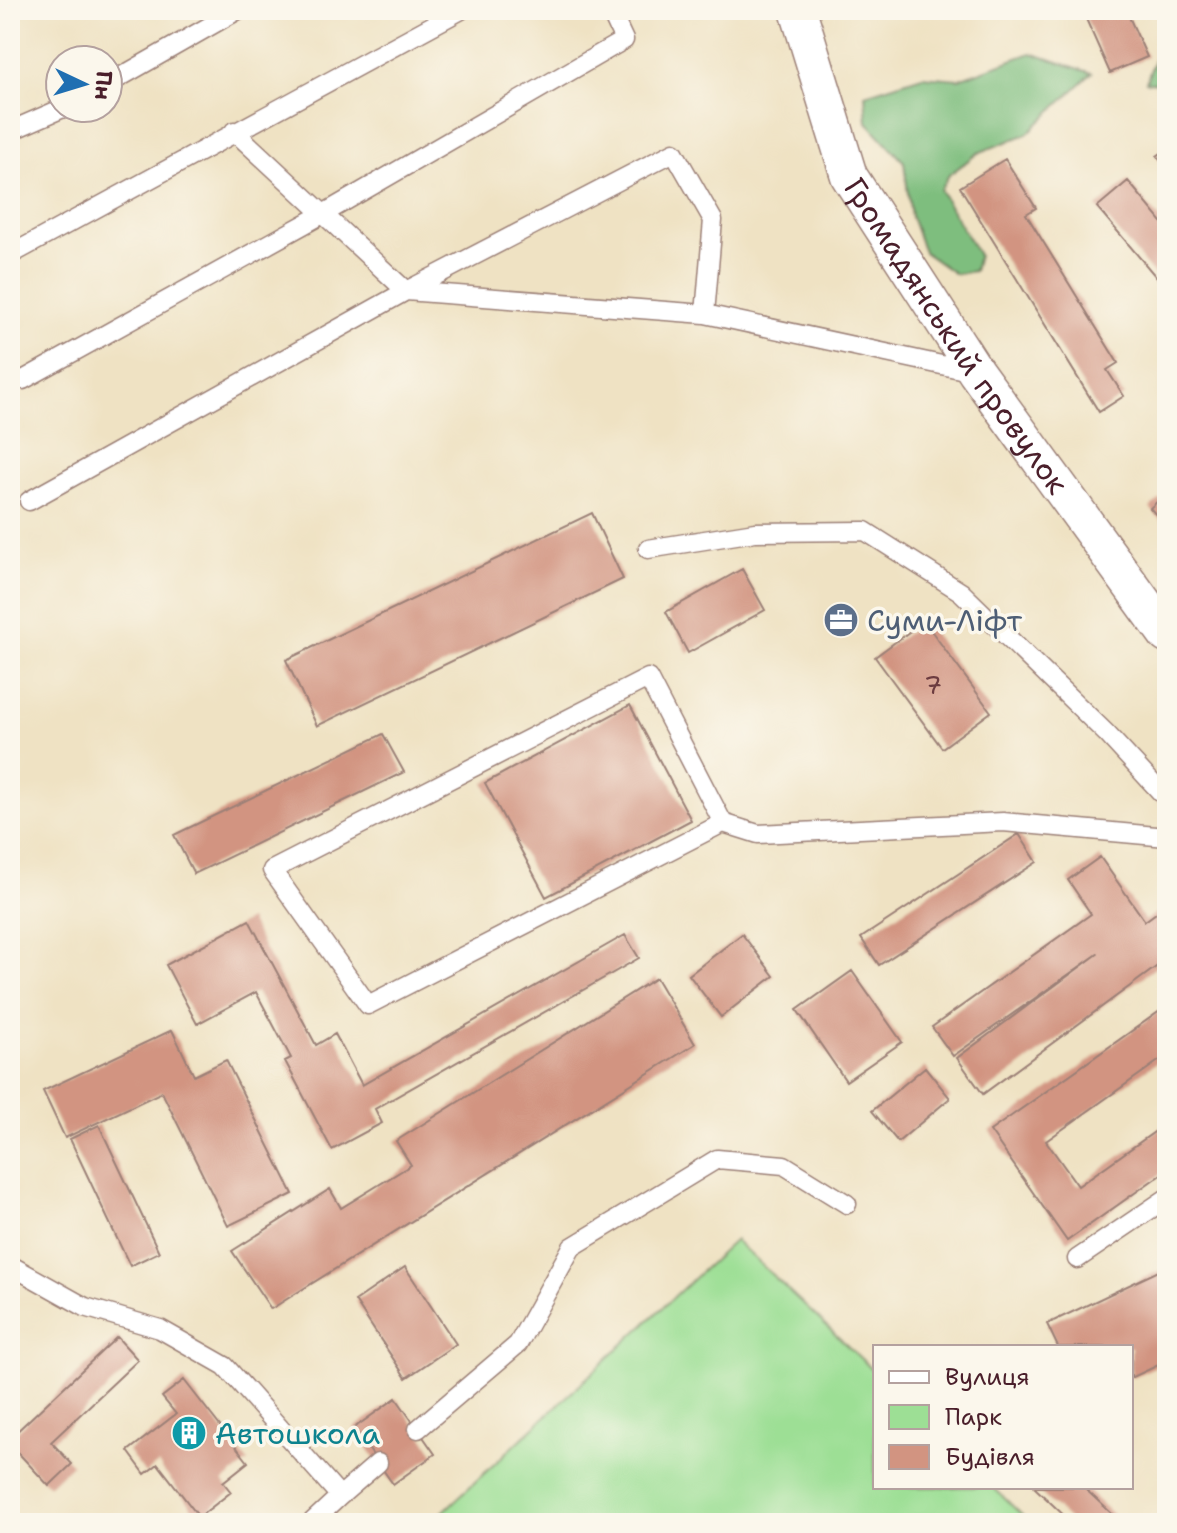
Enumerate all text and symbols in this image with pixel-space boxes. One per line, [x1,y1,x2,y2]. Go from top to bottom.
north arrow [44,44,124,124]
text: Пн [88,70,119,101]
street label: Громадянський провулок [835,169,1078,502]
place label: Суми-Ліфт [867,600,1023,641]
office icon: Суми-Ліфт [822,601,860,639]
house number: 7 [924,667,942,702]
legend [873,1345,1133,1489]
text: Вулиця [945,1361,1030,1393]
text: Парк [945,1401,1002,1433]
place label: Автошкола [215,1413,380,1454]
building icon: Автошкола [170,1414,208,1452]
text: Будівля [945,1441,1035,1473]

